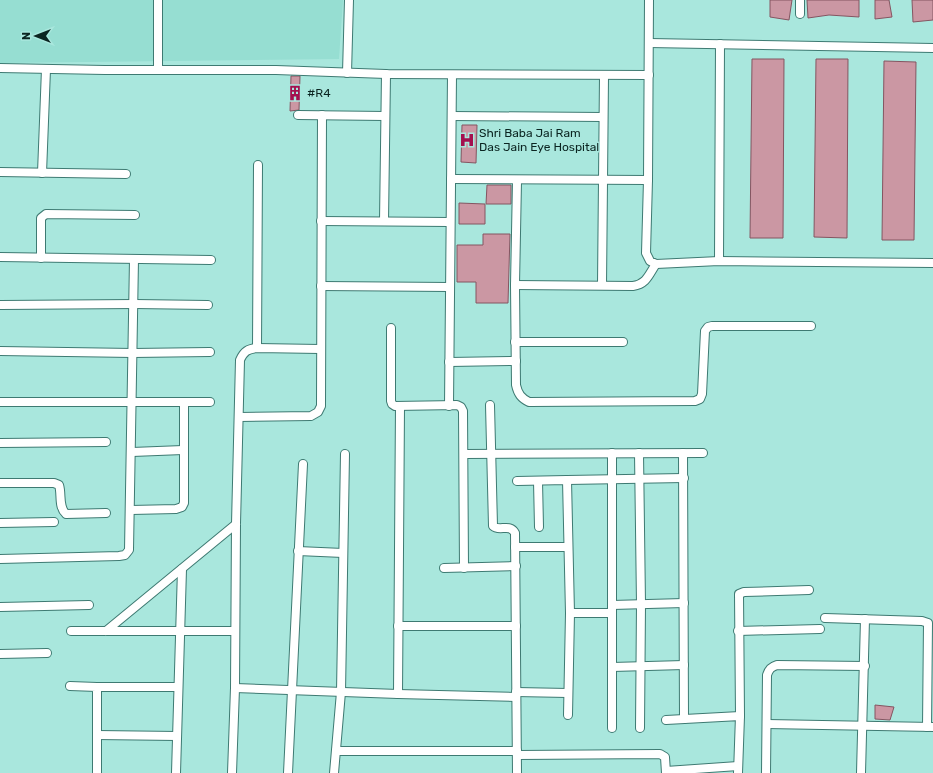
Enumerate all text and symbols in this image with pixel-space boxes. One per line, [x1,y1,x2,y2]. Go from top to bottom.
north arrow [16,16,56,56]
text: N [20,32,33,40]
building icon: #R4 [286,84,304,102]
place label: #R4 [307,86,331,100]
place label: Shri Baba Jai Ram Das Jain Eye Hospital [479,126,599,154]
hospital icon: Shri Baba Jai Ram Das Jain Eye Hospital [458,131,476,149]

